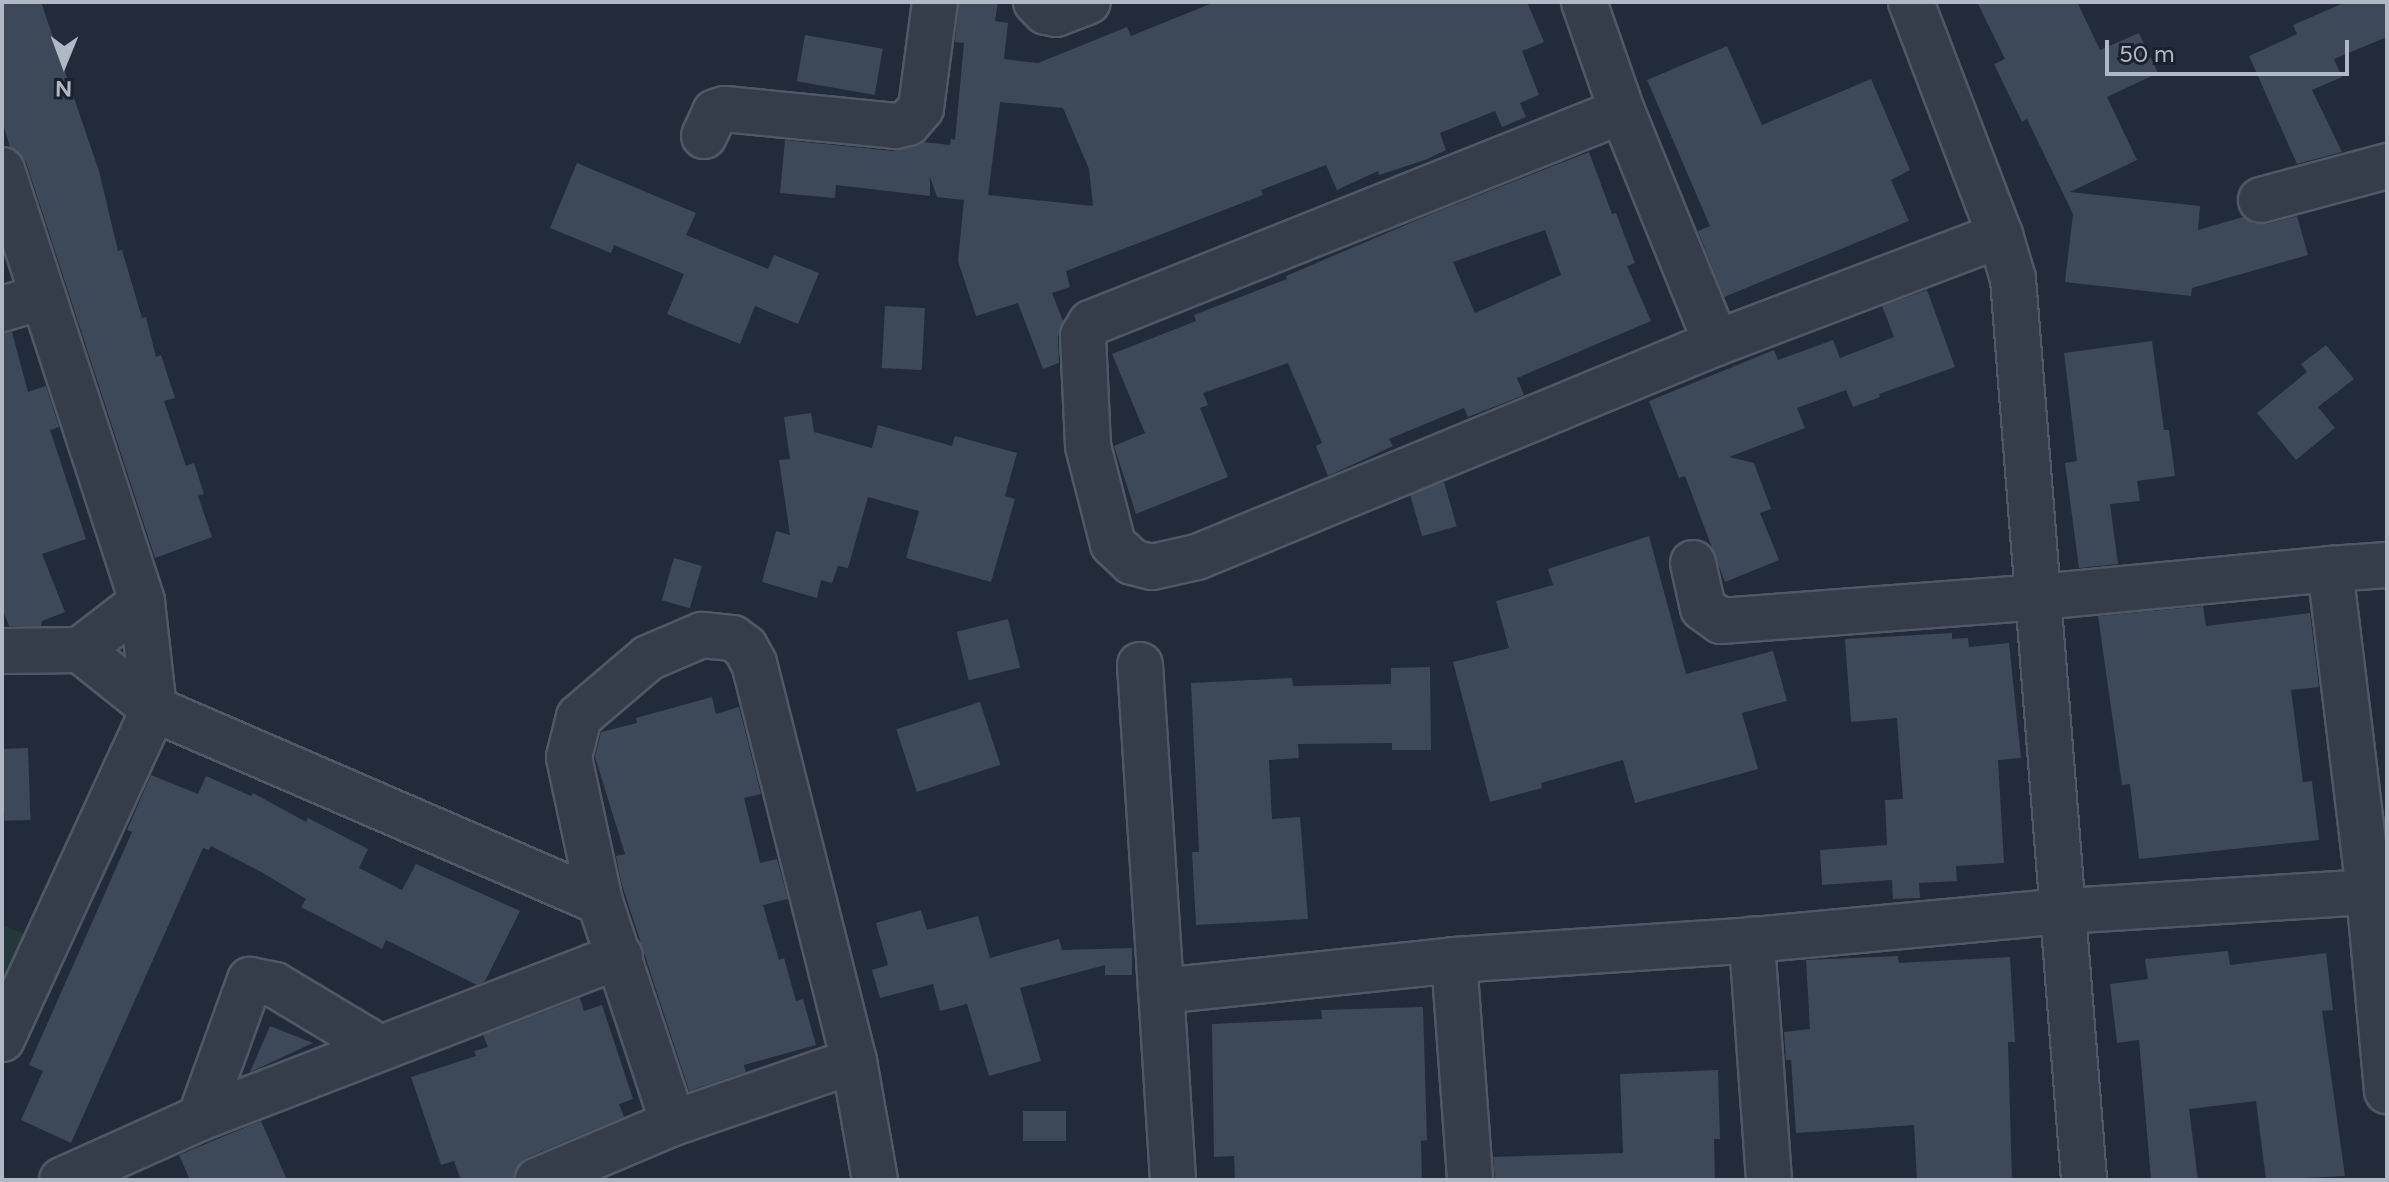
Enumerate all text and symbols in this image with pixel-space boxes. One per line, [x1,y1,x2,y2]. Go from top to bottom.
north arrow [24,24,104,104]
scale bar [2109,24,2353,74]
text: 50 m [2119,39,2175,68]
text: N [55,75,72,102]

